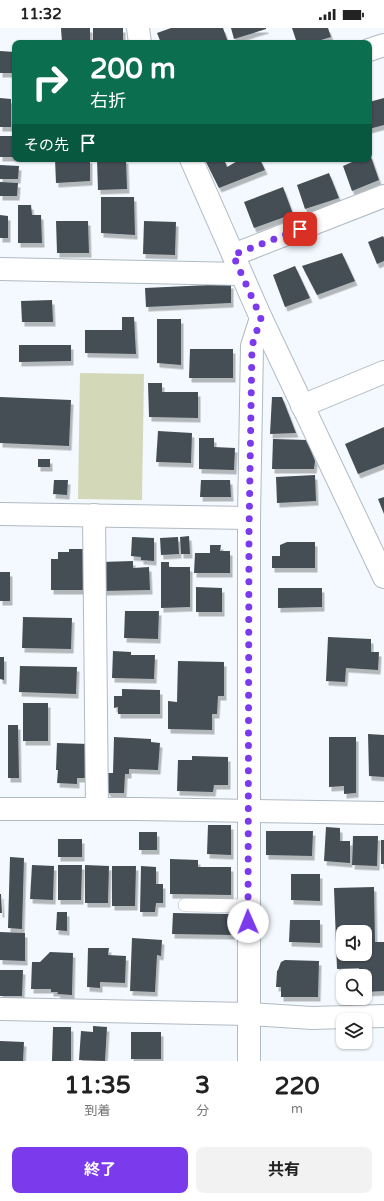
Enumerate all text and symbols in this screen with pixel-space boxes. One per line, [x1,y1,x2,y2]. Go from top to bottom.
text: 11:32 [20,5,62,23]
text: 200 m [90,52,176,86]
icon: right [24,56,76,108]
text: 右折 [90,90,126,112]
icon: arrive [77,132,99,154]
text: その先 [24,136,69,154]
pin [283,212,317,246]
icon: arrive [289,218,311,240]
position arrow [227,901,269,943]
map controls [336,925,372,1049]
button: sound [336,925,372,961]
button: search [336,969,372,1005]
button: layers [336,1013,372,1049]
text: 11:35 [64,1071,131,1100]
text: 3 [195,1071,210,1100]
text: 220 [274,1072,320,1101]
text: m [291,1101,303,1117]
text: 到着 [85,1103,111,1119]
text: 分 [196,1103,209,1119]
button: 終了 [12,1147,188,1193]
button: 共有 [196,1147,372,1193]

